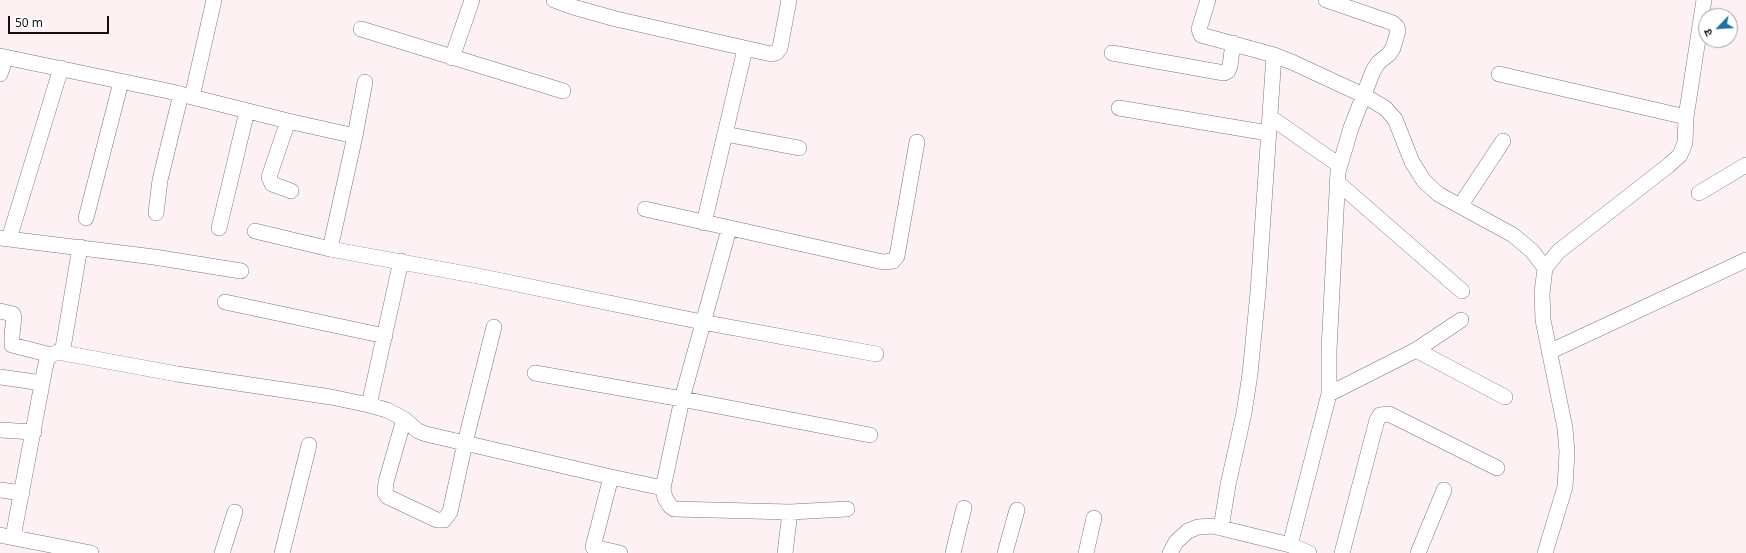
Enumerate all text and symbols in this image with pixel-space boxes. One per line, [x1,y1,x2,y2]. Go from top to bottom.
scale bar [10,8,111,34]
north arrow [1698,8,1738,48]
text: 50 m [15,14,43,31]
text: उ [1699,27,1716,39]

